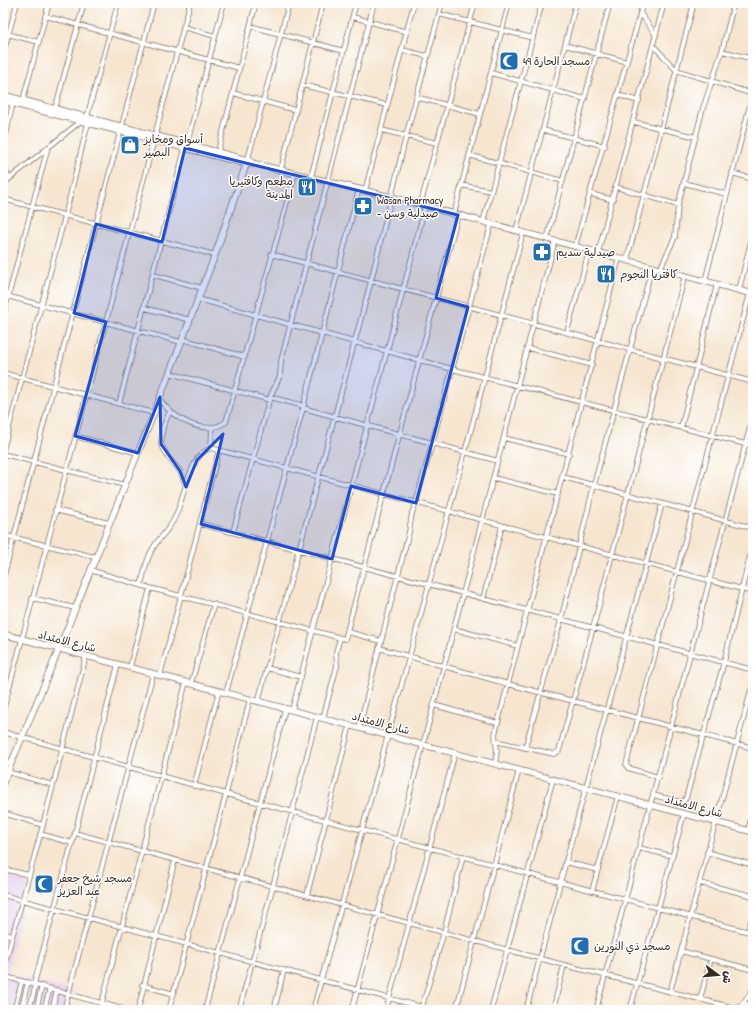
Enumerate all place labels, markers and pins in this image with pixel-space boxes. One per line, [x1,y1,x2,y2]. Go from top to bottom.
mosque icon: مسجد الحارة 49 [498,50,520,72]
place label: مسجد الحارة 49 [523,54,590,68]
place label: أسواق ومخابز البصير [143,132,203,160]
shop icon: أسواق ومخابز البصير [119,134,141,156]
place label: مطعم وكافتيريا المدينة [229,174,293,201]
restaurant icon: مطعم وكافتيريا المدينة [296,176,318,198]
place label: Wasan Pharmacy - صيدلية وسن [377,193,444,220]
pharmacy icon: Wasan Pharmacy - صيدلية وسن [352,195,374,217]
pharmacy icon: صيدلية سديم [531,241,553,263]
place label: صيدلية سديم [556,245,615,261]
restaurant icon: كافتريا النجوم [595,263,617,285]
place label: كافتريا النجوم [620,267,678,283]
place label: مسجد شيخ جعفر عبد العزيز [57,871,132,899]
mosque icon: مسجد شيخ جعفر عبد العزيز [33,873,55,895]
mosque icon: مسجد ذي النورين [569,935,591,957]
place label: مسجد ذي النورين [594,939,670,955]

